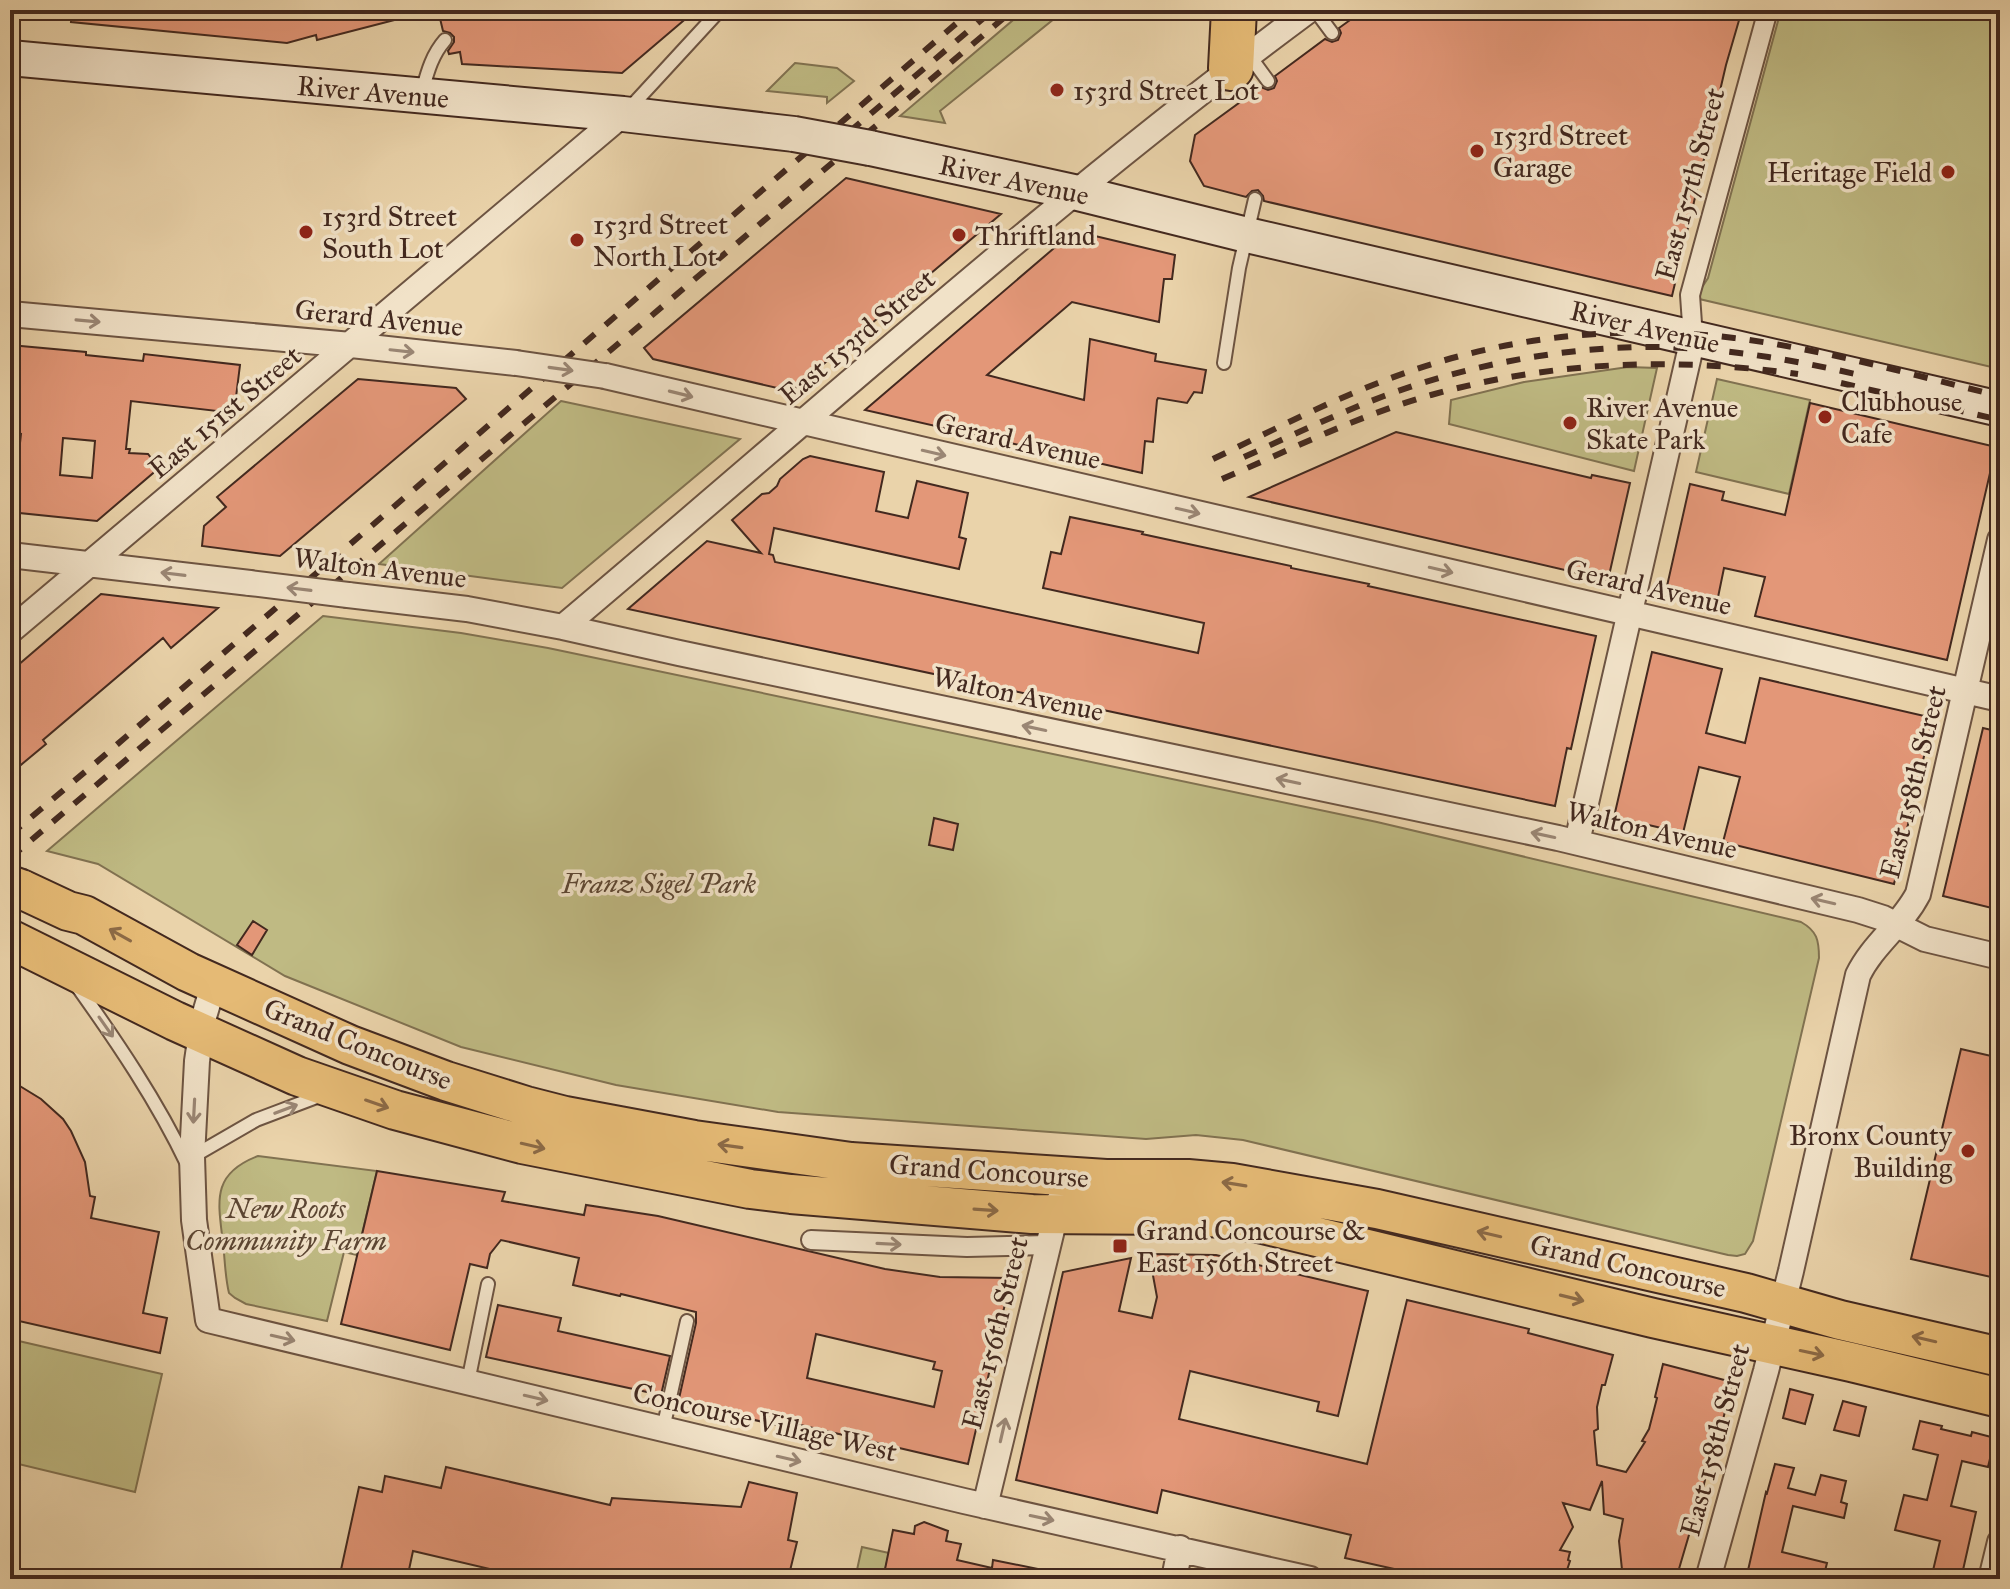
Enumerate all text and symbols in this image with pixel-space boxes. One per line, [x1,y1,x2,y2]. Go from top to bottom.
street label: River Avenue [296,68,450,116]
place label: 153rd Street Lot [1073,73,1259,108]
marker: 153rd Street Lot [1048,81,1066,99]
street label: East 157th Street [1647,84,1733,284]
place label: 153rd Street Garage [1493,118,1628,185]
marker: 153rd Street Garage [1468,142,1486,160]
street label: River Avenue [936,147,1092,213]
place label: Heritage Field [1767,155,1932,190]
marker: Heritage Field [1939,163,1957,181]
place label: 153rd Street South Lot [322,199,457,266]
place label: 153rd Street North Lot [593,207,728,274]
place label: Thriftland [975,218,1096,253]
marker: 153rd Street South Lot [297,223,315,241]
marker: Thriftland [950,226,968,244]
marker: 153rd Street North Lot [568,231,586,249]
street label: East 153rd Street [772,261,942,412]
street label: Gerard Avenue [293,292,465,344]
street label: River Avenue [1567,293,1723,361]
one-way arrow [74,313,101,328]
street label: East 151st Street [141,338,309,486]
one-way arrow [388,343,415,358]
one-way arrow [548,362,573,377]
place label: Clubhouse Cafe [1841,384,1962,451]
one-way arrow [668,387,694,402]
place label: River Avenue Skate Park [1586,390,1738,457]
street label: Gerard Avenue [932,405,1104,477]
marker: Clubhouse Cafe [1816,408,1834,426]
marker: River Avenue Skate Park [1561,414,1579,432]
one-way arrow [921,446,947,461]
one-way arrow [1174,504,1200,519]
street label: Walton Avenue [292,540,468,596]
street label: Gerard Avenue [1563,551,1735,623]
one-way arrow [1428,563,1454,578]
one-way arrow [160,566,187,581]
one-way arrow [287,581,312,596]
street label: Walton Avenue [929,659,1107,729]
street label: East 158th Street [1872,682,1954,882]
one-way arrow [1022,720,1047,735]
one-way arrow [1276,773,1302,788]
street label: Walton Avenue [1563,793,1741,867]
one-way arrow [1530,827,1556,842]
park label: Franz Sigel Park [561,866,757,901]
one-way arrow [1811,893,1836,908]
one-way arrow [108,927,132,942]
street label: Grand Concourse [259,990,457,1098]
one-way arrow [98,1016,114,1038]
one-way arrow [186,1097,201,1124]
one-way arrow [364,1098,388,1112]
one-way arrow [273,1101,298,1115]
place label: Bronx County Building [1789,1118,1953,1185]
one-way arrow [718,1138,743,1153]
one-way arrow [520,1139,545,1154]
marker: Bronx County Building [1959,1142,1977,1160]
street label: Grand Concourse [888,1147,1090,1195]
one-way arrow [1222,1176,1247,1191]
park label: New Roots Community Farm [185,1191,387,1258]
one-way arrow [972,1203,999,1218]
place label: Grand Concourse & East 156th Street [1136,1213,1366,1280]
one-way arrow [1477,1226,1503,1241]
street label: Grand Concourse [1527,1226,1729,1306]
street label: East 156th Street [954,1233,1036,1433]
one-way arrow [875,1236,902,1251]
marker: Grand Concourse & East 156th Street [1111,1237,1129,1255]
one-way arrow [1559,1291,1584,1306]
one-way arrow [270,1331,296,1346]
one-way arrow [1912,1331,1937,1346]
street label: East 158th Street [1672,1340,1758,1540]
one-way arrow [1799,1346,1824,1361]
street label: Concourse Village West [629,1375,901,1469]
one-way arrow [523,1392,549,1407]
one-way arrow [996,1417,1011,1443]
one-way arrow [776,1452,802,1467]
one-way arrow [1029,1511,1055,1526]

